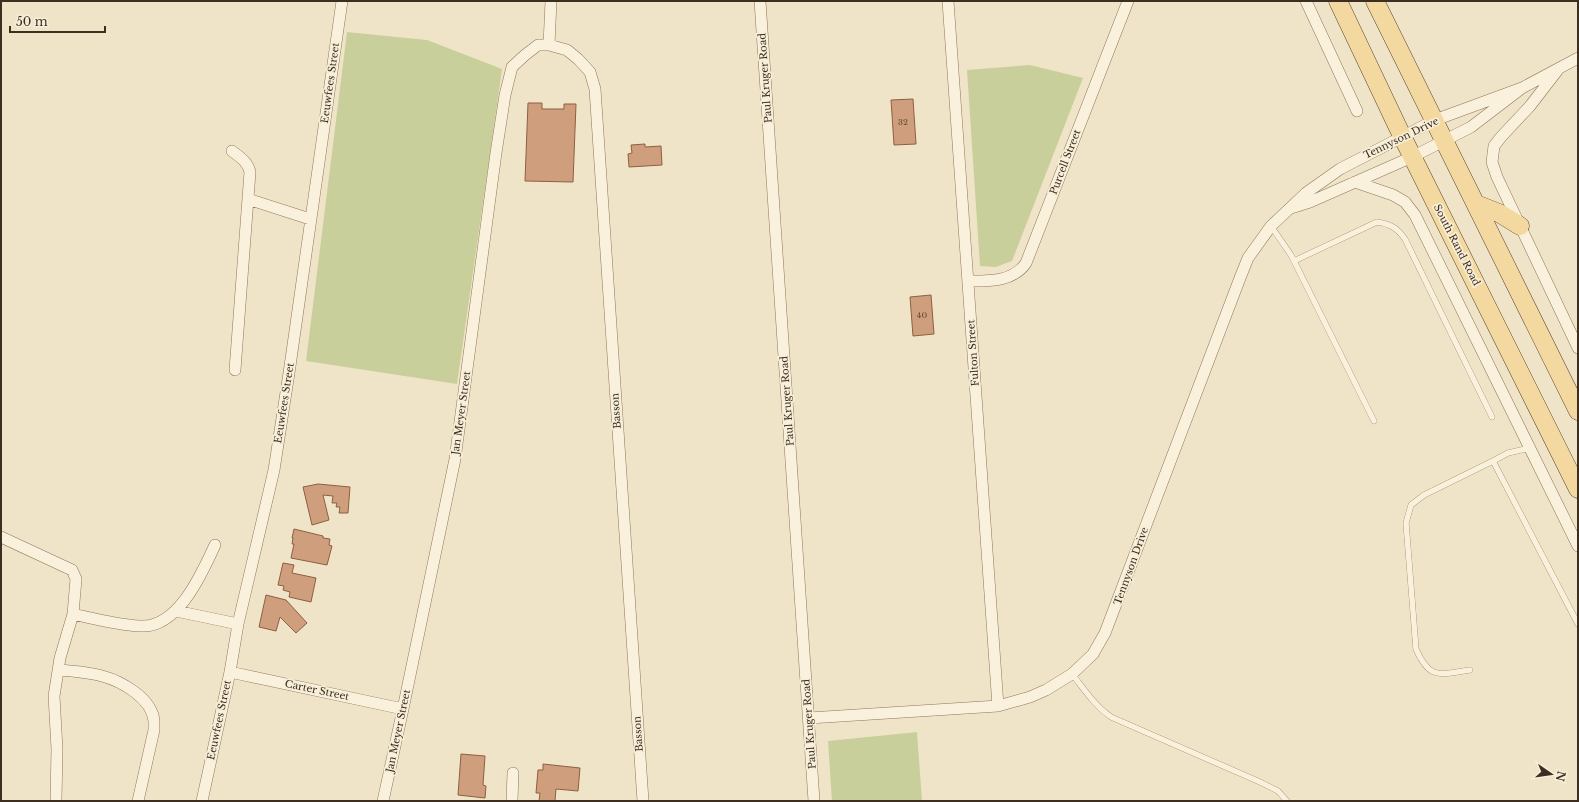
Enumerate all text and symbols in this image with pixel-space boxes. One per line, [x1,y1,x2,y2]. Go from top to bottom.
scale bar [10,8,105,34]
text: 50 m [16,14,48,29]
street label: Paul Kruger Road [755,32,775,123]
street label: Eeuwfees Street [318,42,342,124]
street label: Tennyson Drive [1361,114,1441,162]
house number: 32 [898,117,908,127]
street label: Purcell Street [1047,127,1083,196]
street label: South Rand Road [1431,202,1483,288]
house number: 40 [917,310,927,320]
street label: Fulton Street [964,319,982,387]
street label: Paul Kruger Road [777,355,797,446]
street label: Eeuwfees Street [271,362,297,444]
street label: Jan Meyer Street [448,370,473,458]
street label: Basson [608,393,624,429]
street label: Tennyson Drive [1111,525,1151,607]
street label: Carter Street [284,677,350,703]
street label: Paul Kruger Road [799,678,819,769]
street label: Eeuwfees Street [204,679,234,761]
street label: Jan Meyer Street [382,688,413,776]
street label: Basson [630,716,646,752]
north arrow [1531,754,1571,794]
text: N [1553,770,1569,784]

